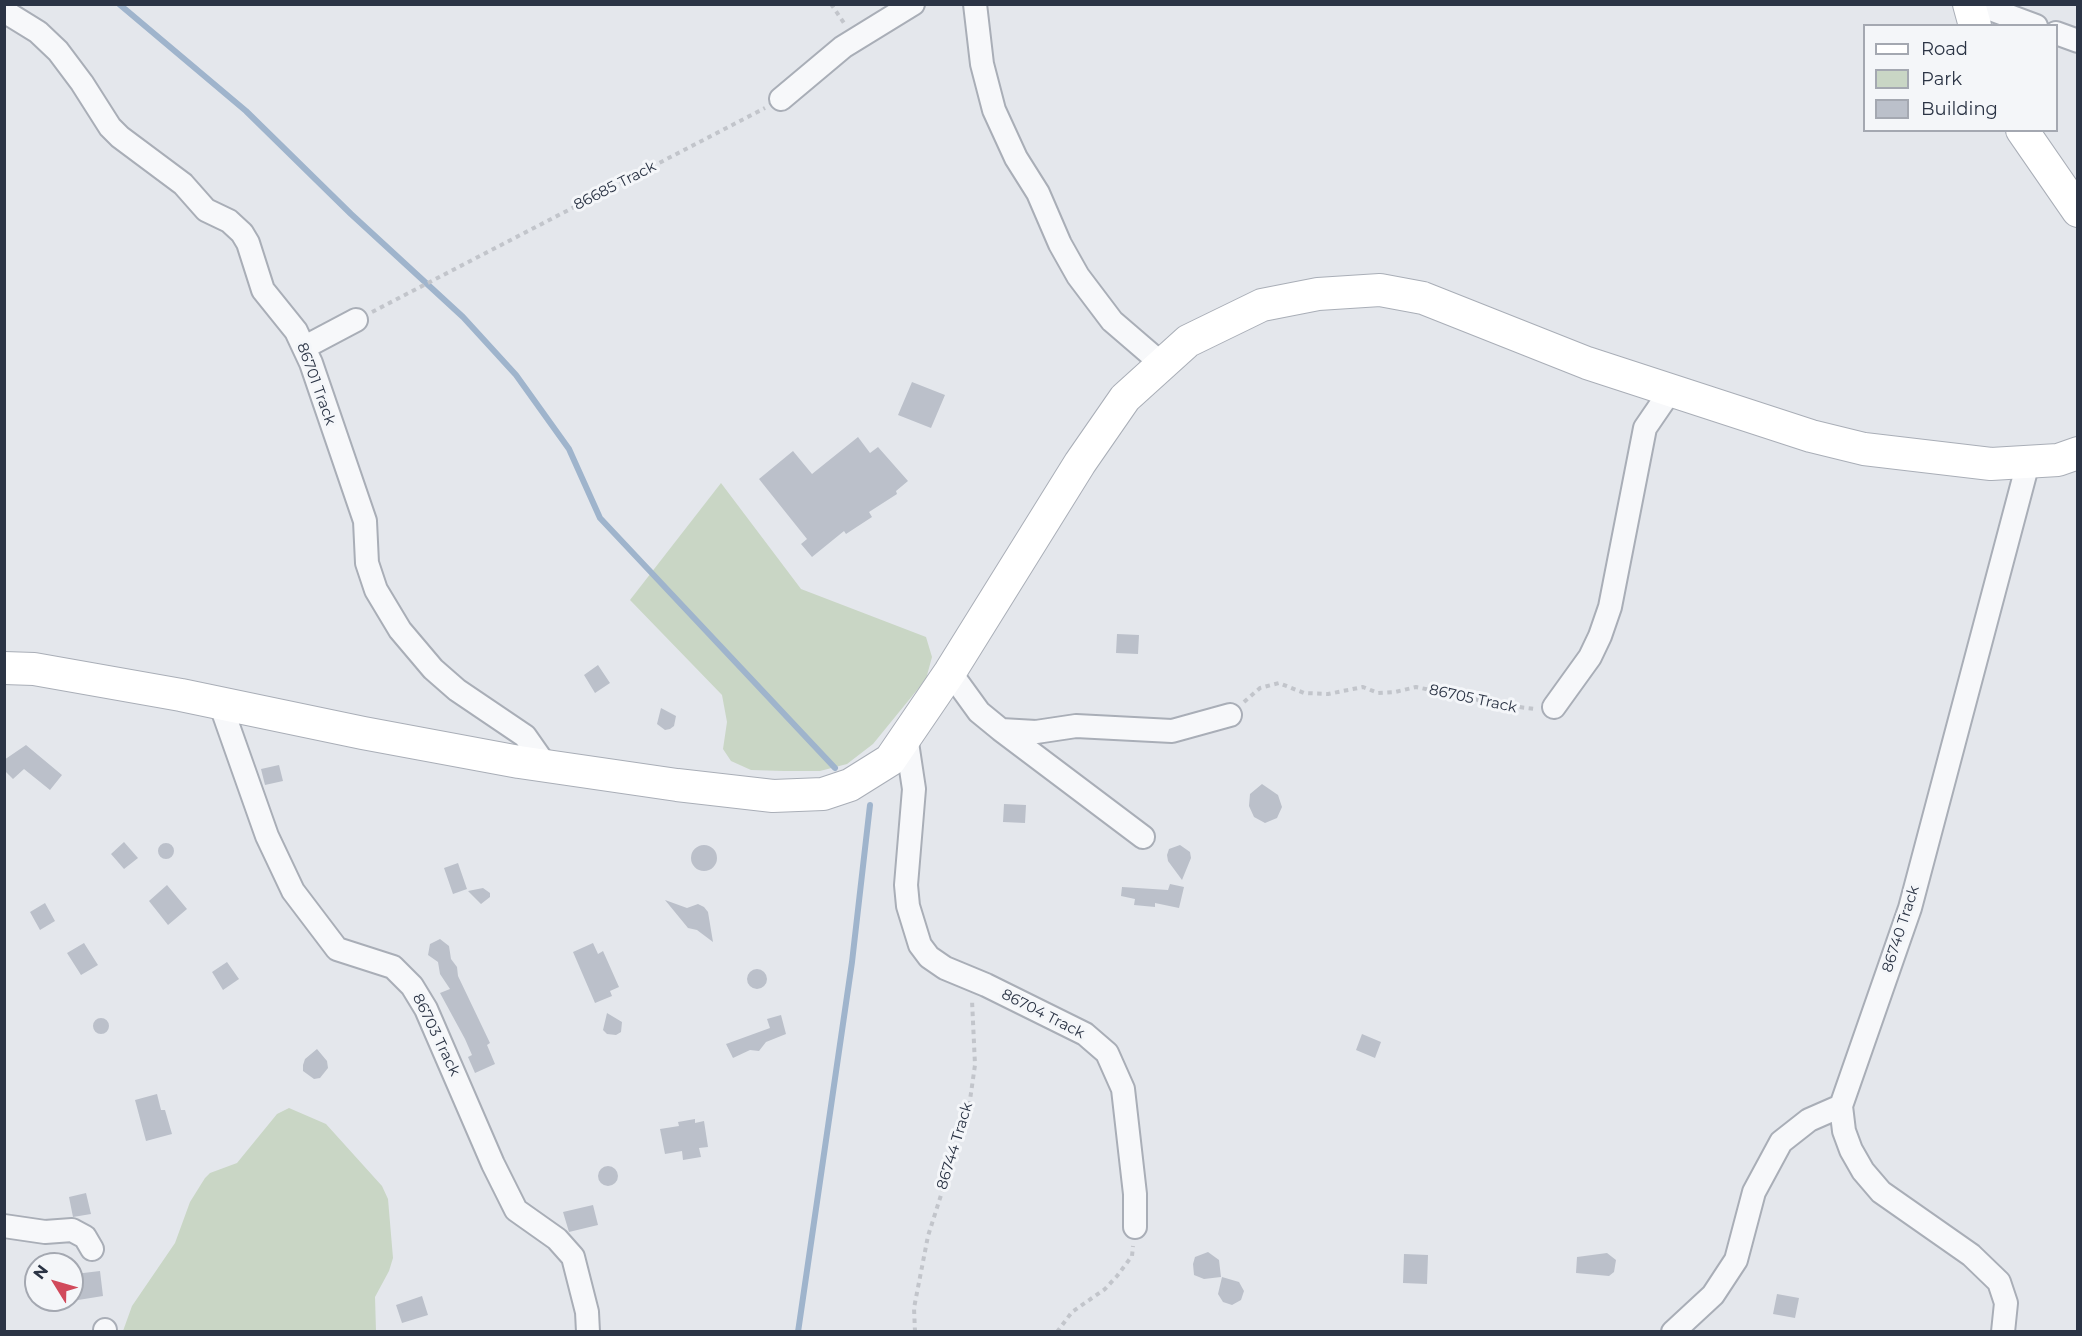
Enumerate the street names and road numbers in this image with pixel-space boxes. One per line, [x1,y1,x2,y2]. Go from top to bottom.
street label: 86685 Track [571,158,659,214]
street label: 86701 Track [293,340,339,428]
street label: 86705 Track [1427,681,1519,717]
street label: 86740 Track [1879,883,1923,975]
street label: 86704 Track [998,985,1088,1043]
street label: 86703 Track [408,991,464,1079]
street label: 86744 Track [933,1100,977,1192]

